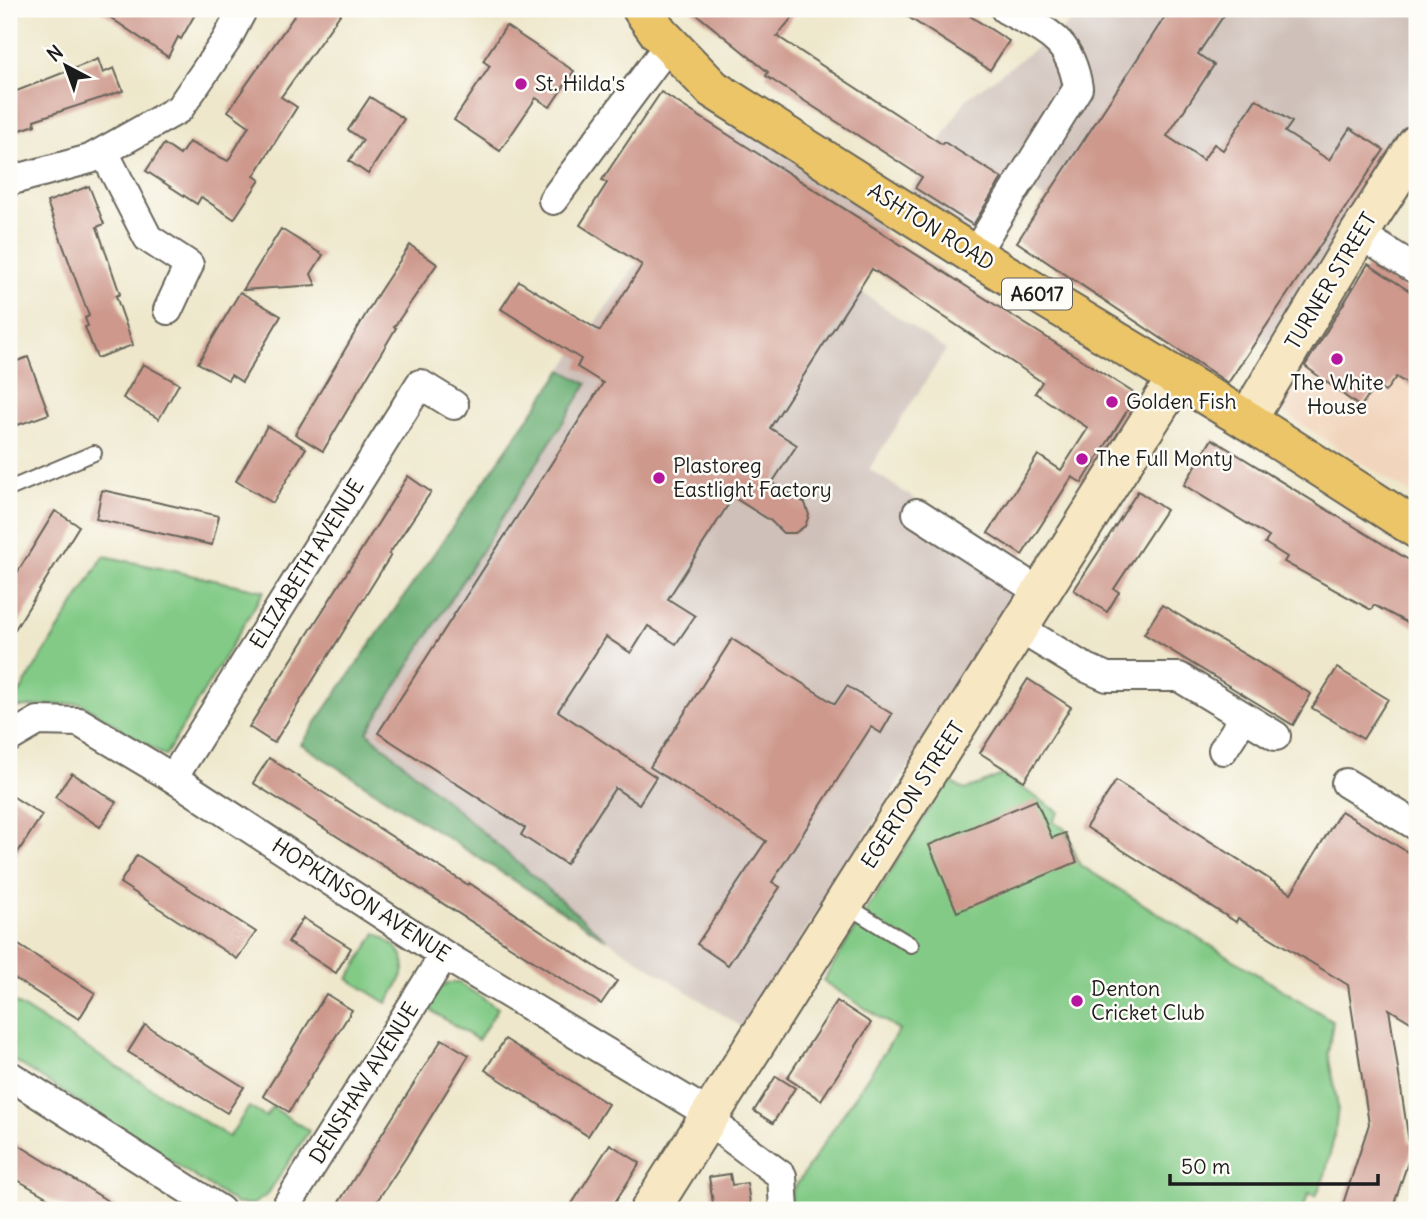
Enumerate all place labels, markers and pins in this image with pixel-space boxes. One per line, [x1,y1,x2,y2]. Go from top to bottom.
place label: St. Hilda's [535,70,625,97]
marker: St. Hilda's [513,76,529,92]
marker: The White House [1329,351,1345,367]
place label: The White House [1290,369,1384,420]
place label: Golden Fish [1126,388,1237,415]
marker: Golden Fish [1104,394,1120,410]
place label: The Full Monty [1096,445,1233,472]
marker: The Full Monty [1074,451,1090,467]
place label: Plastoreg Eastlight Factory [673,452,832,503]
marker: Plastoreg Eastlight Factory [651,470,667,486]
place label: Denton Cricket Club [1091,975,1205,1026]
marker: Denton Cricket Club [1069,993,1085,1009]

